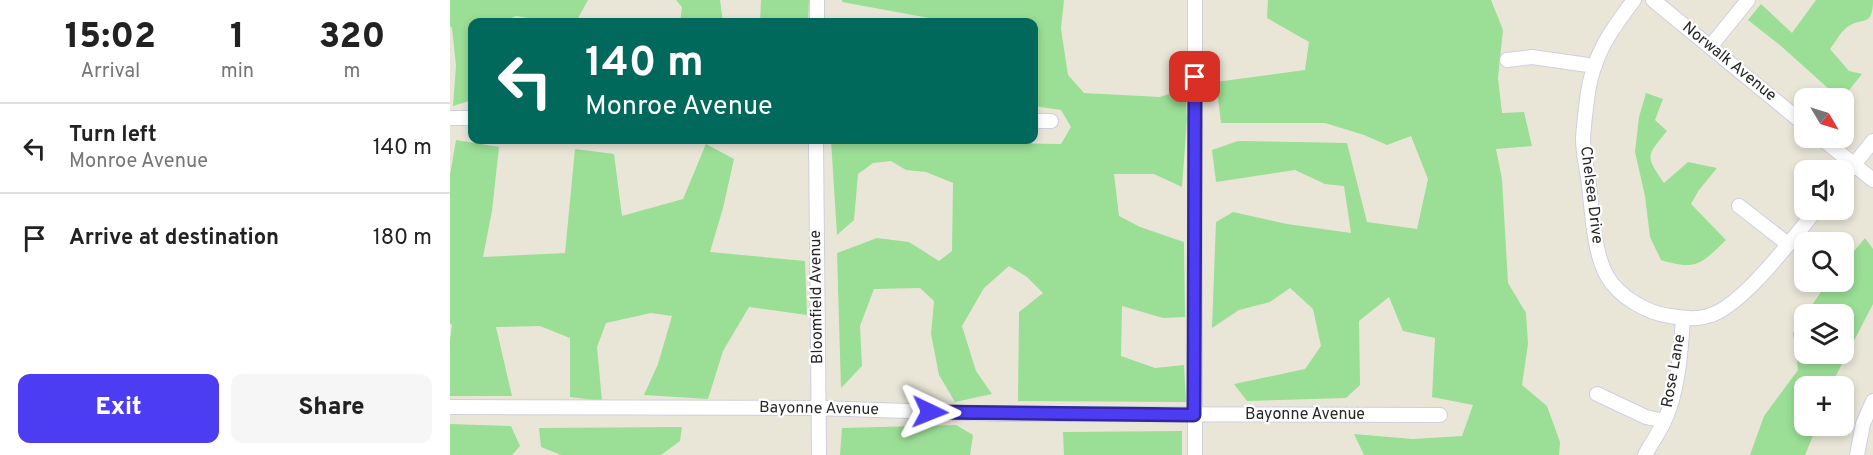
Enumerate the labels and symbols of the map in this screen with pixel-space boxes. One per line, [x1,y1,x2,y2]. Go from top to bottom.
street label: Norwalk Avenue [1678,18,1780,106]
pin [1169,51,1220,102]
north arrow [1794,88,1854,148]
street label: Chelsea Drive [1575,145,1607,245]
street label: Bloomfield Avenue [806,230,828,364]
street label: Rose Lane [1658,333,1690,409]
position arrow [898,380,962,444]
street label: Bayonne Avenue [759,398,879,420]
street label: Bayonne Avenue [1245,405,1365,425]

